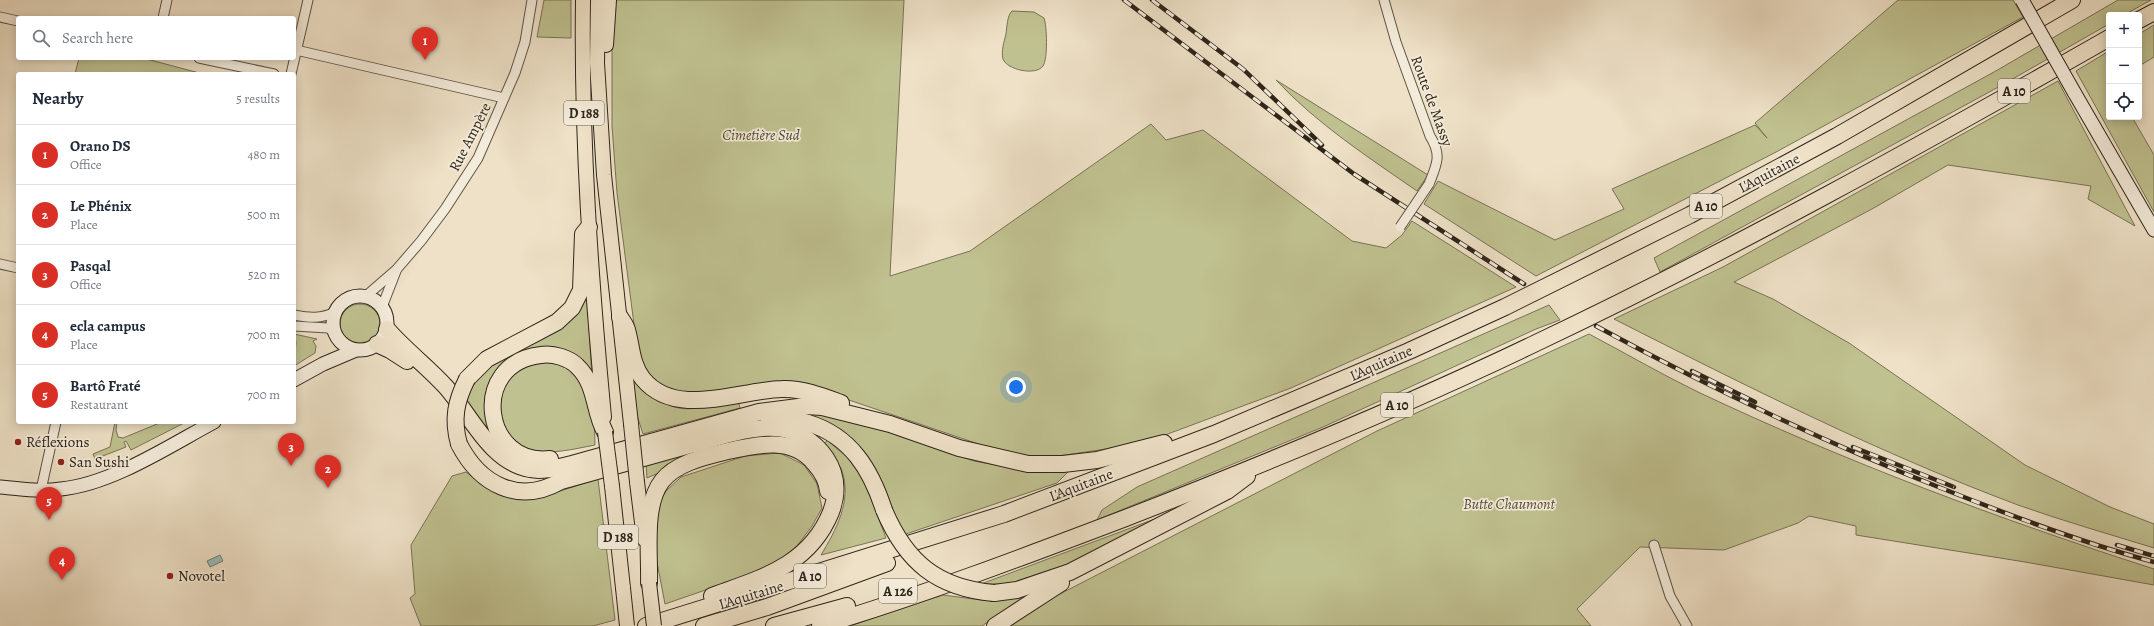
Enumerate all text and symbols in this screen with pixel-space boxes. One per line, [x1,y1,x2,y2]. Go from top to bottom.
map controls [2106,12,2142,120]
button: + [2106,12,2142,48]
search box [16,16,296,60]
icon: search [30,27,52,49]
pin: 1 [412,27,438,60]
text: Search here [62,28,133,48]
button: − [2106,48,2142,84]
street label: Route de Massy [1406,53,1458,149]
road number: A 10 [1998,79,2030,103]
button: locate [2106,84,2142,120]
text: Nearby [32,87,83,110]
text: 5 results [236,90,280,107]
street label: Rue Ampère [444,99,496,175]
road number: D 188 [564,101,604,125]
park label: Cimetière Sud [722,125,800,145]
text: Orano DS [70,136,131,156]
text: 1 [43,146,47,163]
text: 480 m [247,146,280,163]
street label: L'Aquitaine [1735,148,1804,198]
text: Office [70,156,102,173]
road number: A 10 [1690,194,1722,218]
text: Le Phénix [70,196,131,216]
text: 2 [42,206,48,223]
text: 500 m [247,206,280,223]
text: Place [70,216,98,233]
text: Pasqal [70,256,111,276]
text: 3 [42,266,48,283]
text: 520 m [248,266,280,283]
text: Office [70,276,102,293]
text: ecla campus [70,316,146,336]
text: 4 [42,326,48,343]
text: 700 m [247,326,280,343]
text: Place [70,336,98,353]
street label: L'Aquitaine [1346,340,1416,386]
text: Bartô Fraté [70,376,141,396]
your location [1006,377,1026,397]
text: 5 [42,386,48,403]
text: 700 m [247,386,280,403]
road number: A 10 [1381,393,1413,417]
text: Restaurant [70,396,128,413]
place label: Réflexions [26,432,90,452]
pin: 3 [278,433,304,466]
marker: Réflexions [13,437,23,447]
place label: San Sushi [69,452,129,472]
pin: 2 [315,455,341,488]
marker: San Sushi [56,457,66,467]
street label: L'Aquitaine [1046,464,1116,506]
pin: 5 [36,487,62,520]
park label: Butte Chaumont [1463,494,1556,514]
road number: D 188 [598,525,638,549]
pin: 4 [49,547,75,580]
road number: A 10 [794,564,826,588]
place label: Novotel [178,566,225,586]
marker: Novotel [165,571,175,581]
street label: L'Aquitaine [716,576,786,614]
road number: A 126 [879,579,917,603]

